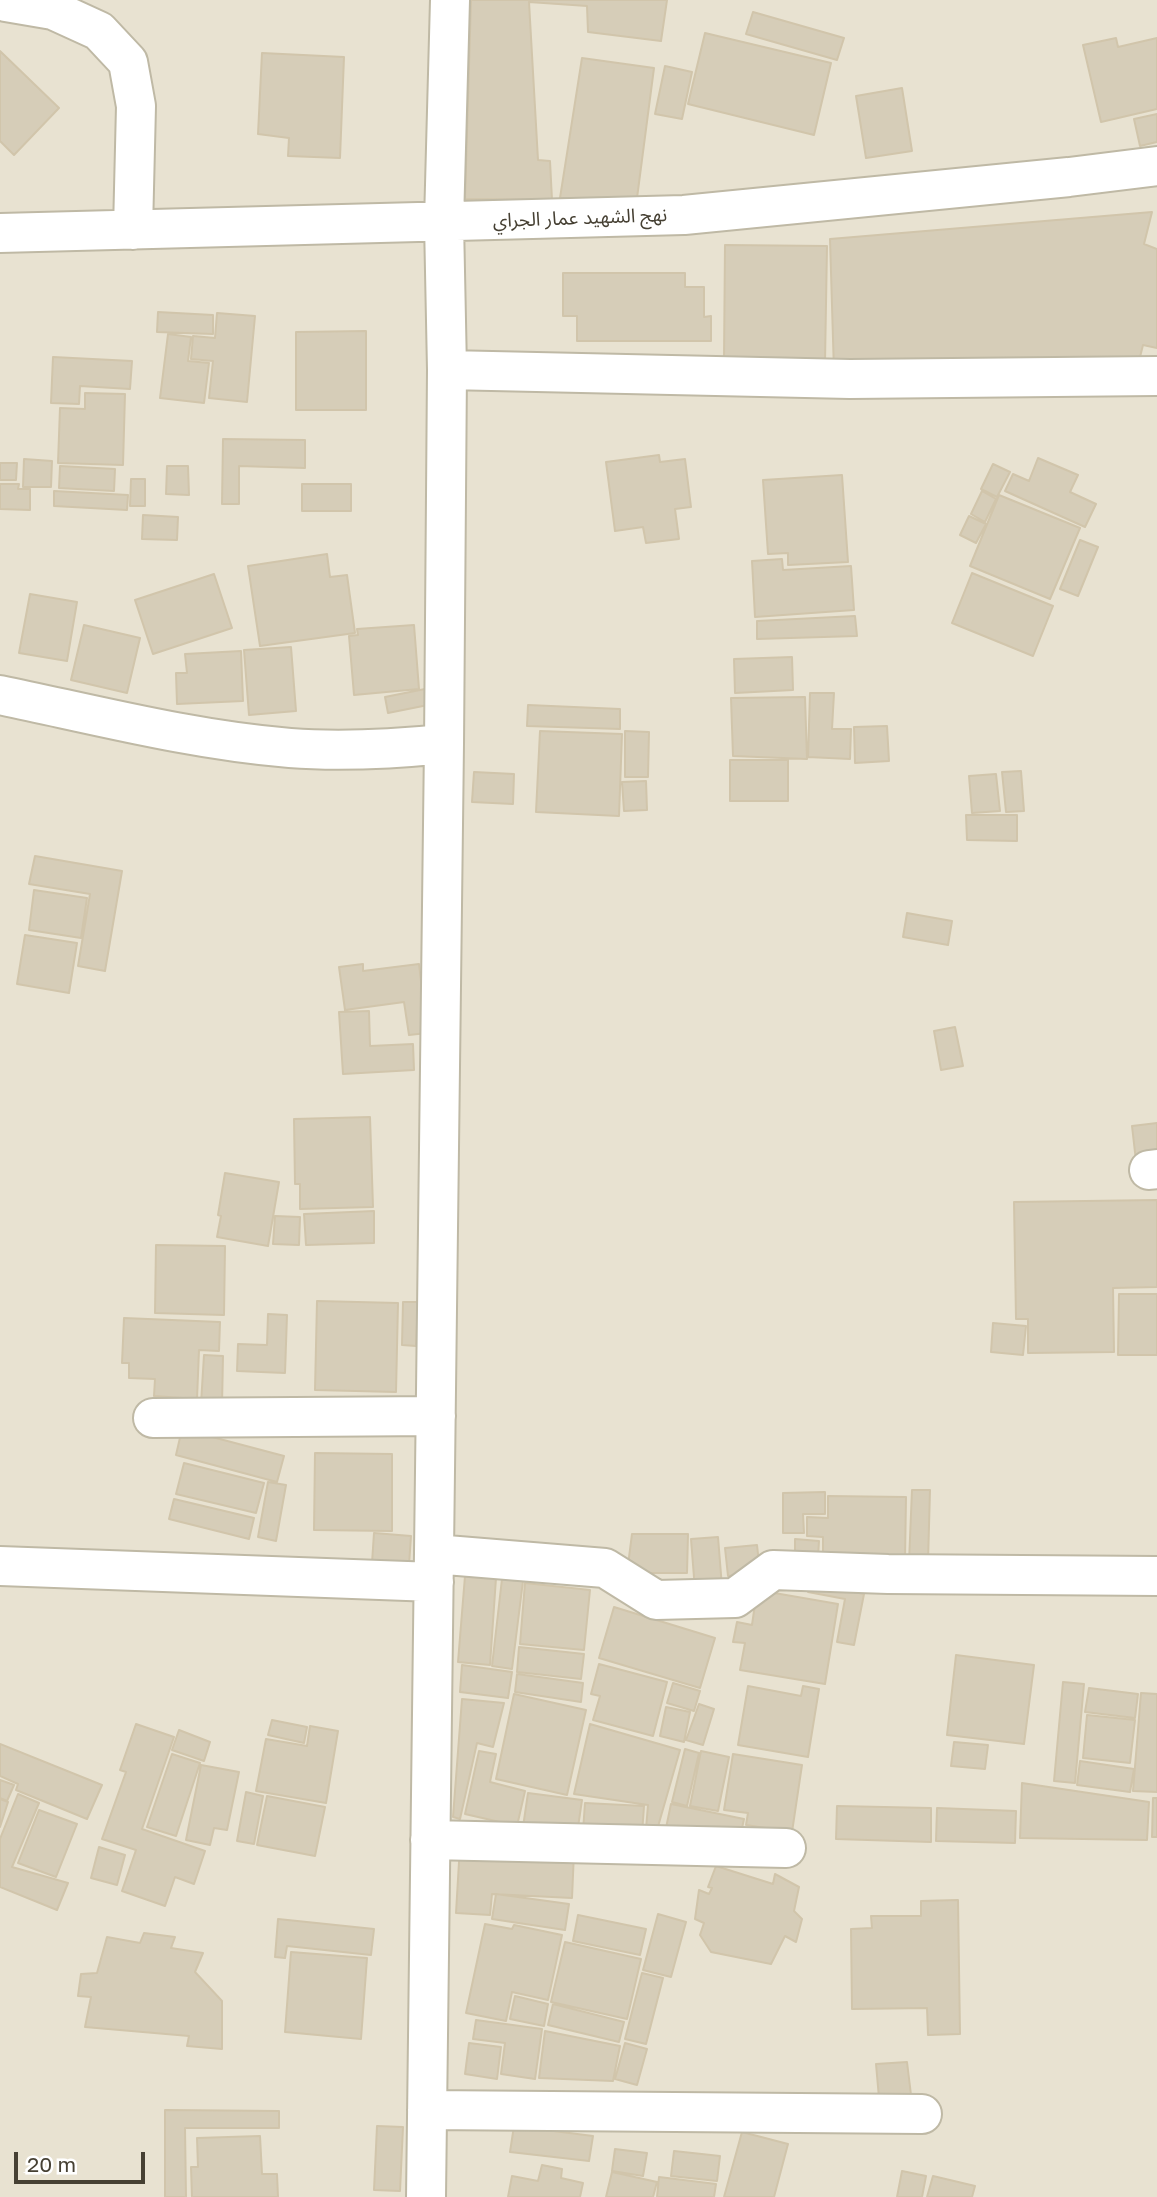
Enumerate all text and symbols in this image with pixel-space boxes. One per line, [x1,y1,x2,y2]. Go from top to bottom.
street label: نهج الشهيد عمار الجراي [492,204,668,232]
scale bar [18,2138,149,2182]
text: 20 m [27,2151,76,2177]

